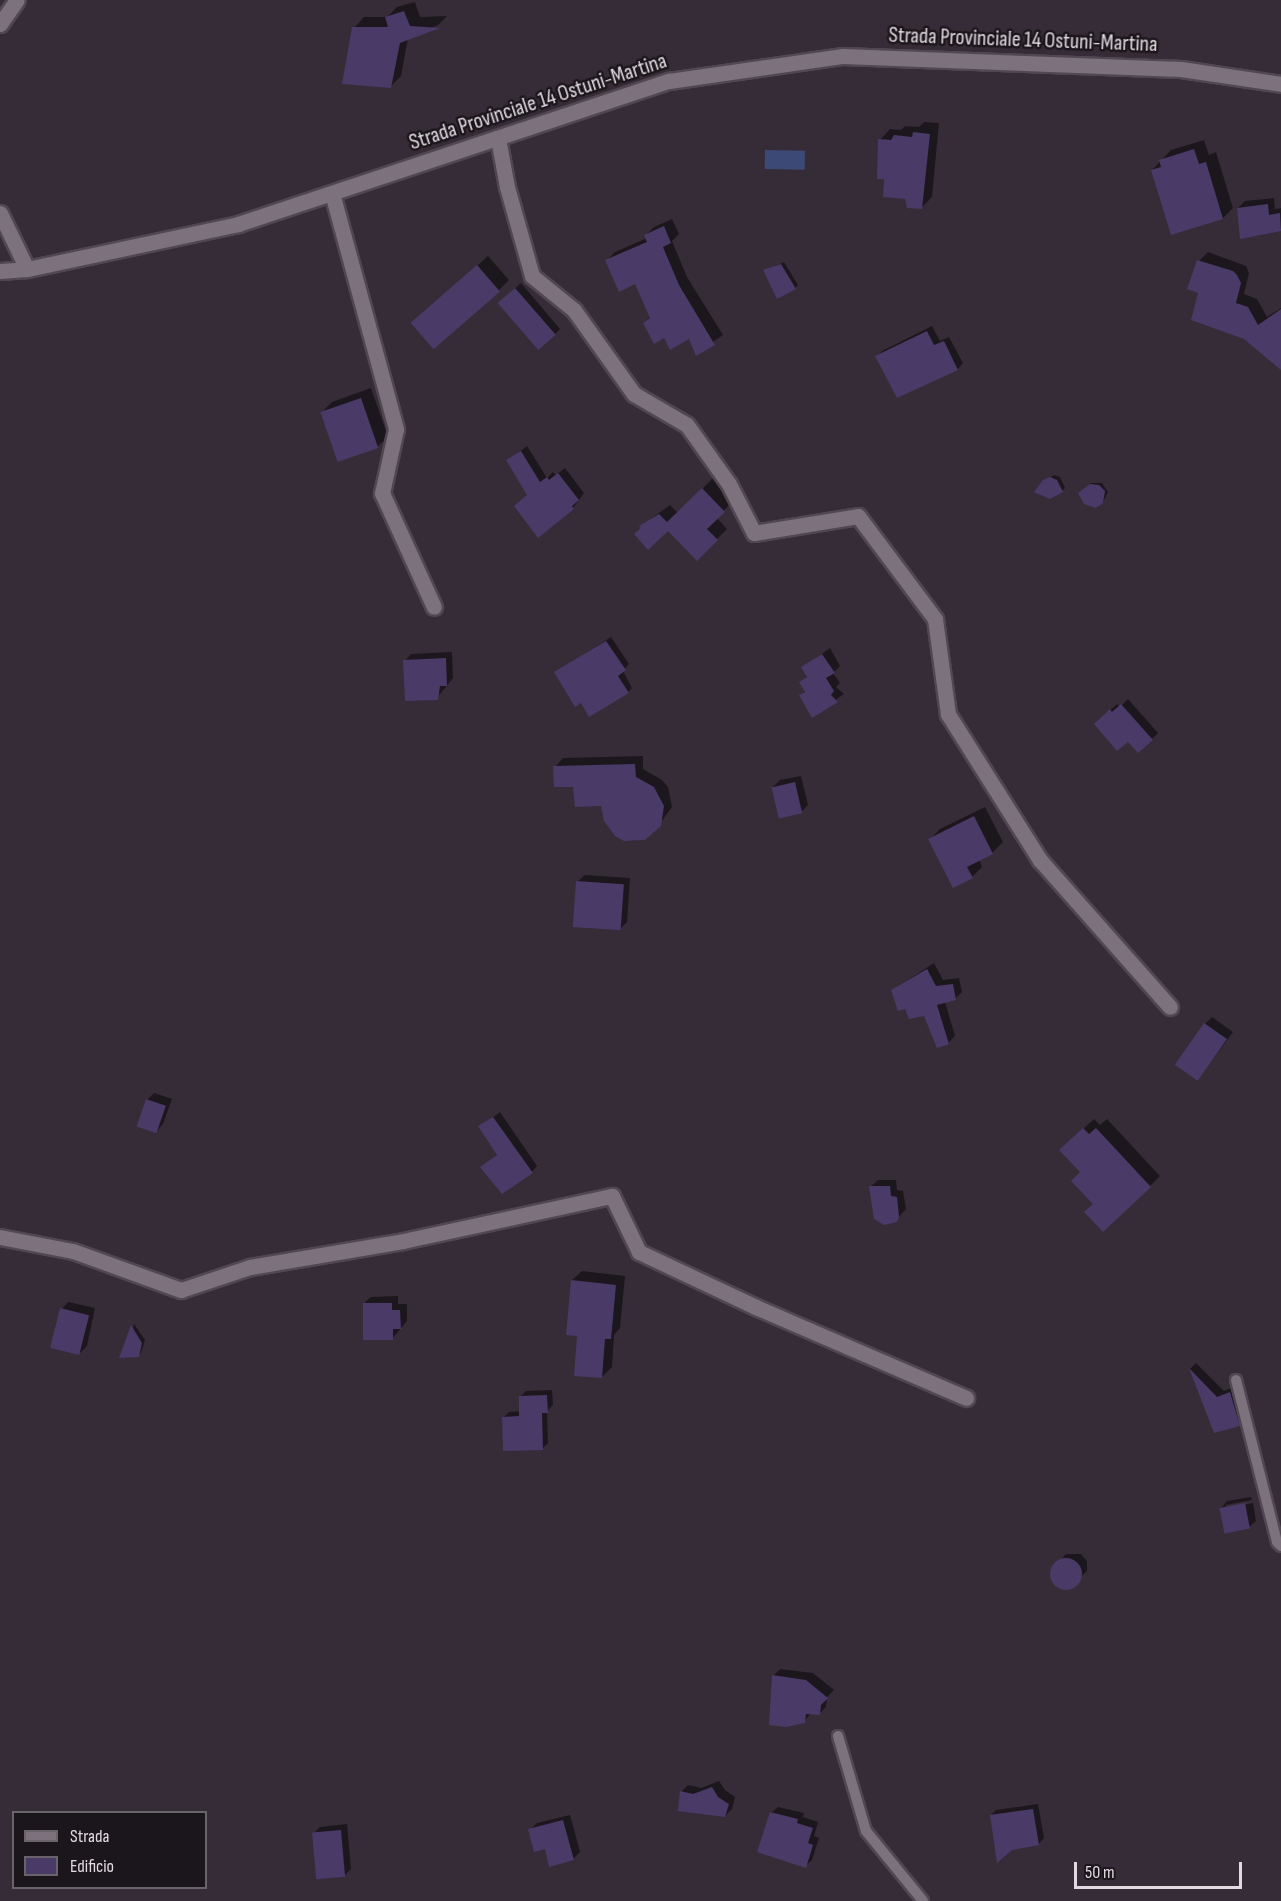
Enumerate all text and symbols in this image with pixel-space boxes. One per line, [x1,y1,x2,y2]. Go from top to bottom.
street label: Strada Provinciale 14 Ostuni-Martina [888,22,1158,58]
street label: Strada Provinciale 14 Ostuni-Martina [406,48,670,156]
legend [12,1811,207,1889]
text: Strada [70,1826,109,1847]
scale bar [1077,1850,1245,1888]
text: Edificio [70,1856,114,1877]
text: 50 m [1085,1862,1115,1883]

